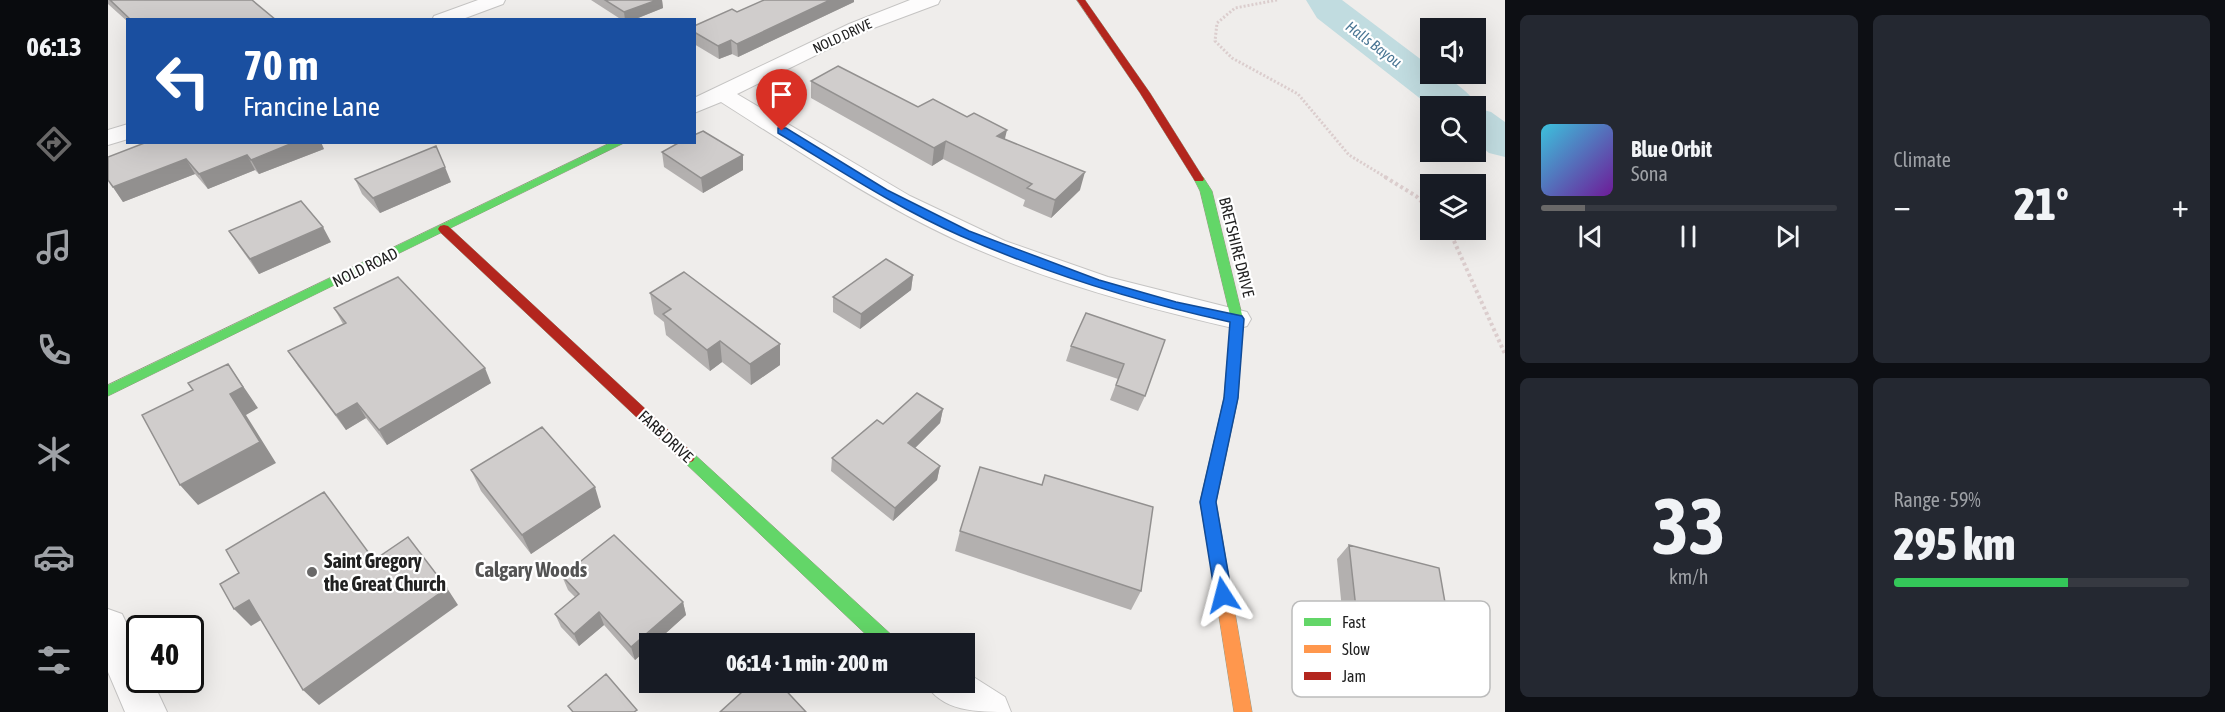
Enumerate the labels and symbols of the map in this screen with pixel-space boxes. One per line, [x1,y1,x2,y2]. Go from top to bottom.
street label: NOLD DRIVE [810,15,874,57]
water label: Halls Bayou [1343,18,1405,70]
pin [756,69,807,131]
street label: BRETSHIRE DRIVE [1216,195,1258,299]
street label: NOLD ROAD [330,244,400,290]
street label: FARB DRIVE [635,406,697,466]
place label: Saint Gregory the Great Church [323,549,446,595]
district label: Calgary Woods [475,557,588,581]
position arrow [1191,563,1255,627]
marker: Saint Gregory the Great Church [305,565,319,579]
legend [1292,601,1490,697]
text: Fast [1342,613,1366,631]
speed limit sign: 40 [126,615,204,693]
text: Slow [1342,640,1370,658]
text: Jam [1342,667,1366,685]

